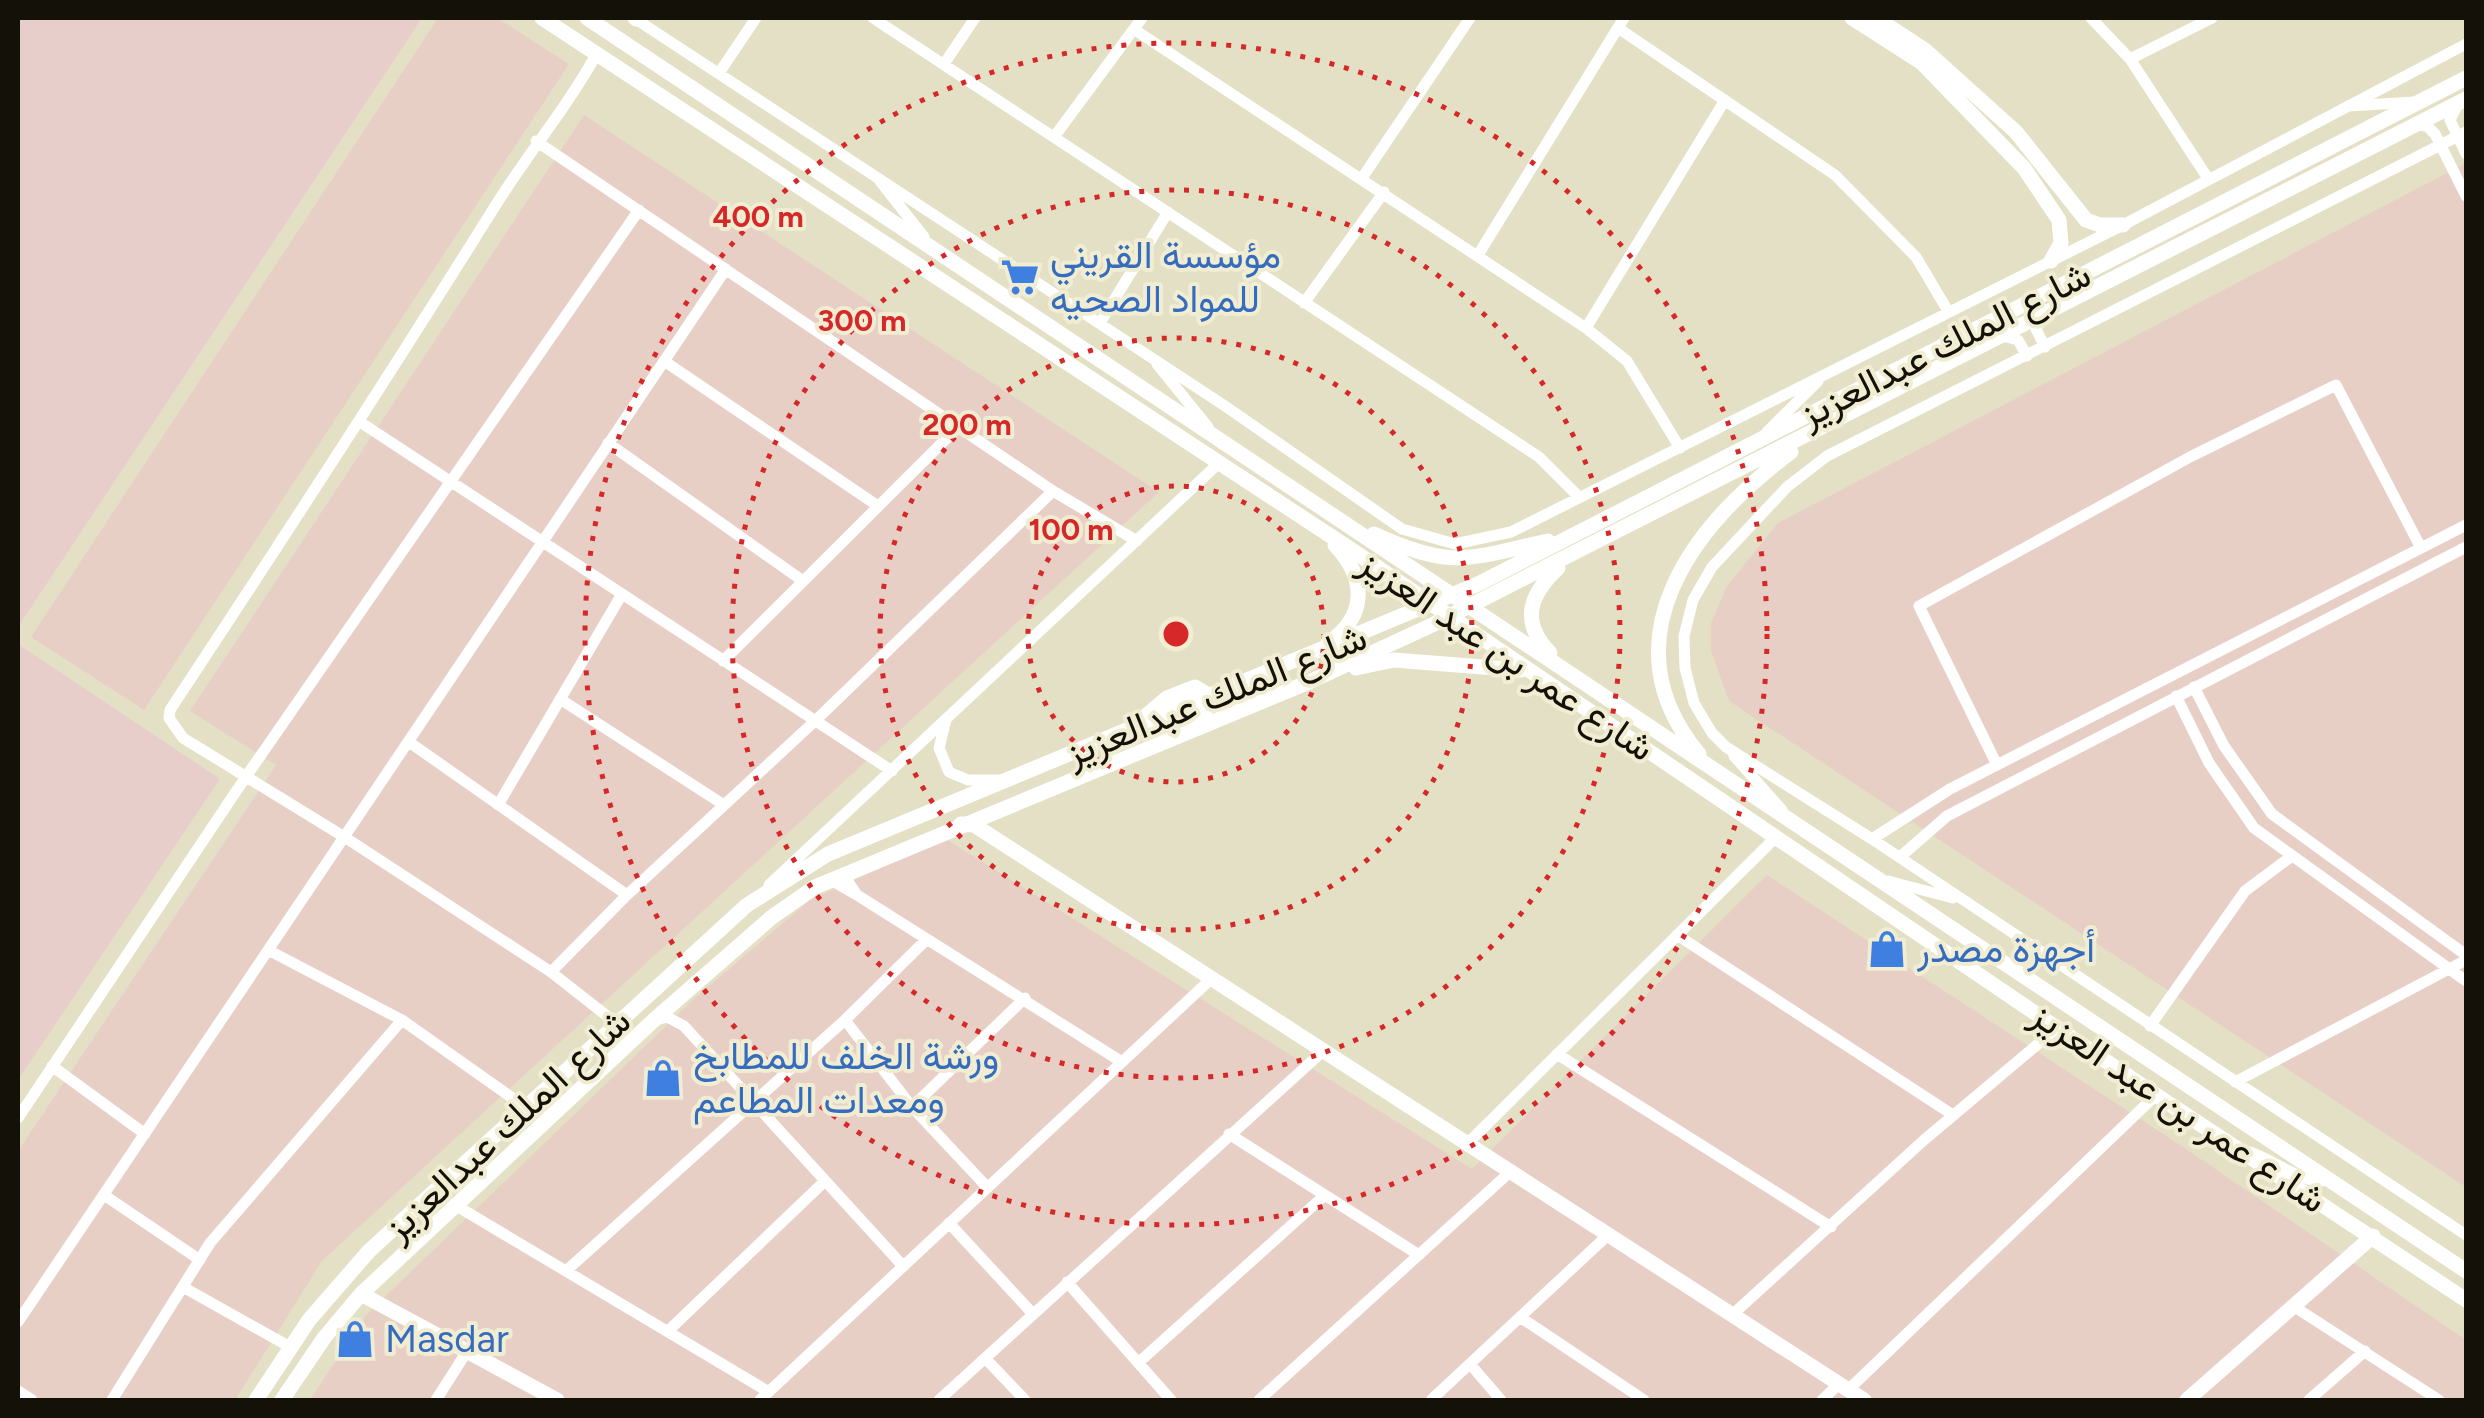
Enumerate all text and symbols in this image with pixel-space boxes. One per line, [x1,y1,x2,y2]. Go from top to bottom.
text: 400 m [712,198,804,235]
place label: مؤسسة القريني للمواد الصحيه [1050,232,1281,322]
street label: شارع الملك عبدالعزيز [1791,251,2100,440]
supermarket icon: مؤسسة القريني للمواد الصحيه [999,256,1041,298]
text: 300 m [818,302,906,339]
text: 200 m [922,406,1012,443]
text: 100 m [1029,511,1113,548]
street label: شارع عمر بن عبد العزيز [1348,539,1663,773]
street label: شارع الملك عبدالعزيز [1058,614,1374,780]
centre of rings [1158,616,1194,652]
place label: أجهزة مصدر [1916,926,2095,972]
shop icon: أجهزة مصدر [1866,928,1908,970]
street label: شارع عمر بن عبد العزيز [2020,991,2335,1225]
street label: شارع الملك عبدالعزيز [373,998,642,1253]
place label: ورشة الخلف للمطابخ ومعدات المطاعم [693,1033,999,1125]
shop icon: ورشة الخلف للمطابخ ومعدات المطاعم [642,1057,684,1099]
place label: Masdar [385,1316,509,1362]
shop icon: Masdar [334,1318,376,1360]

